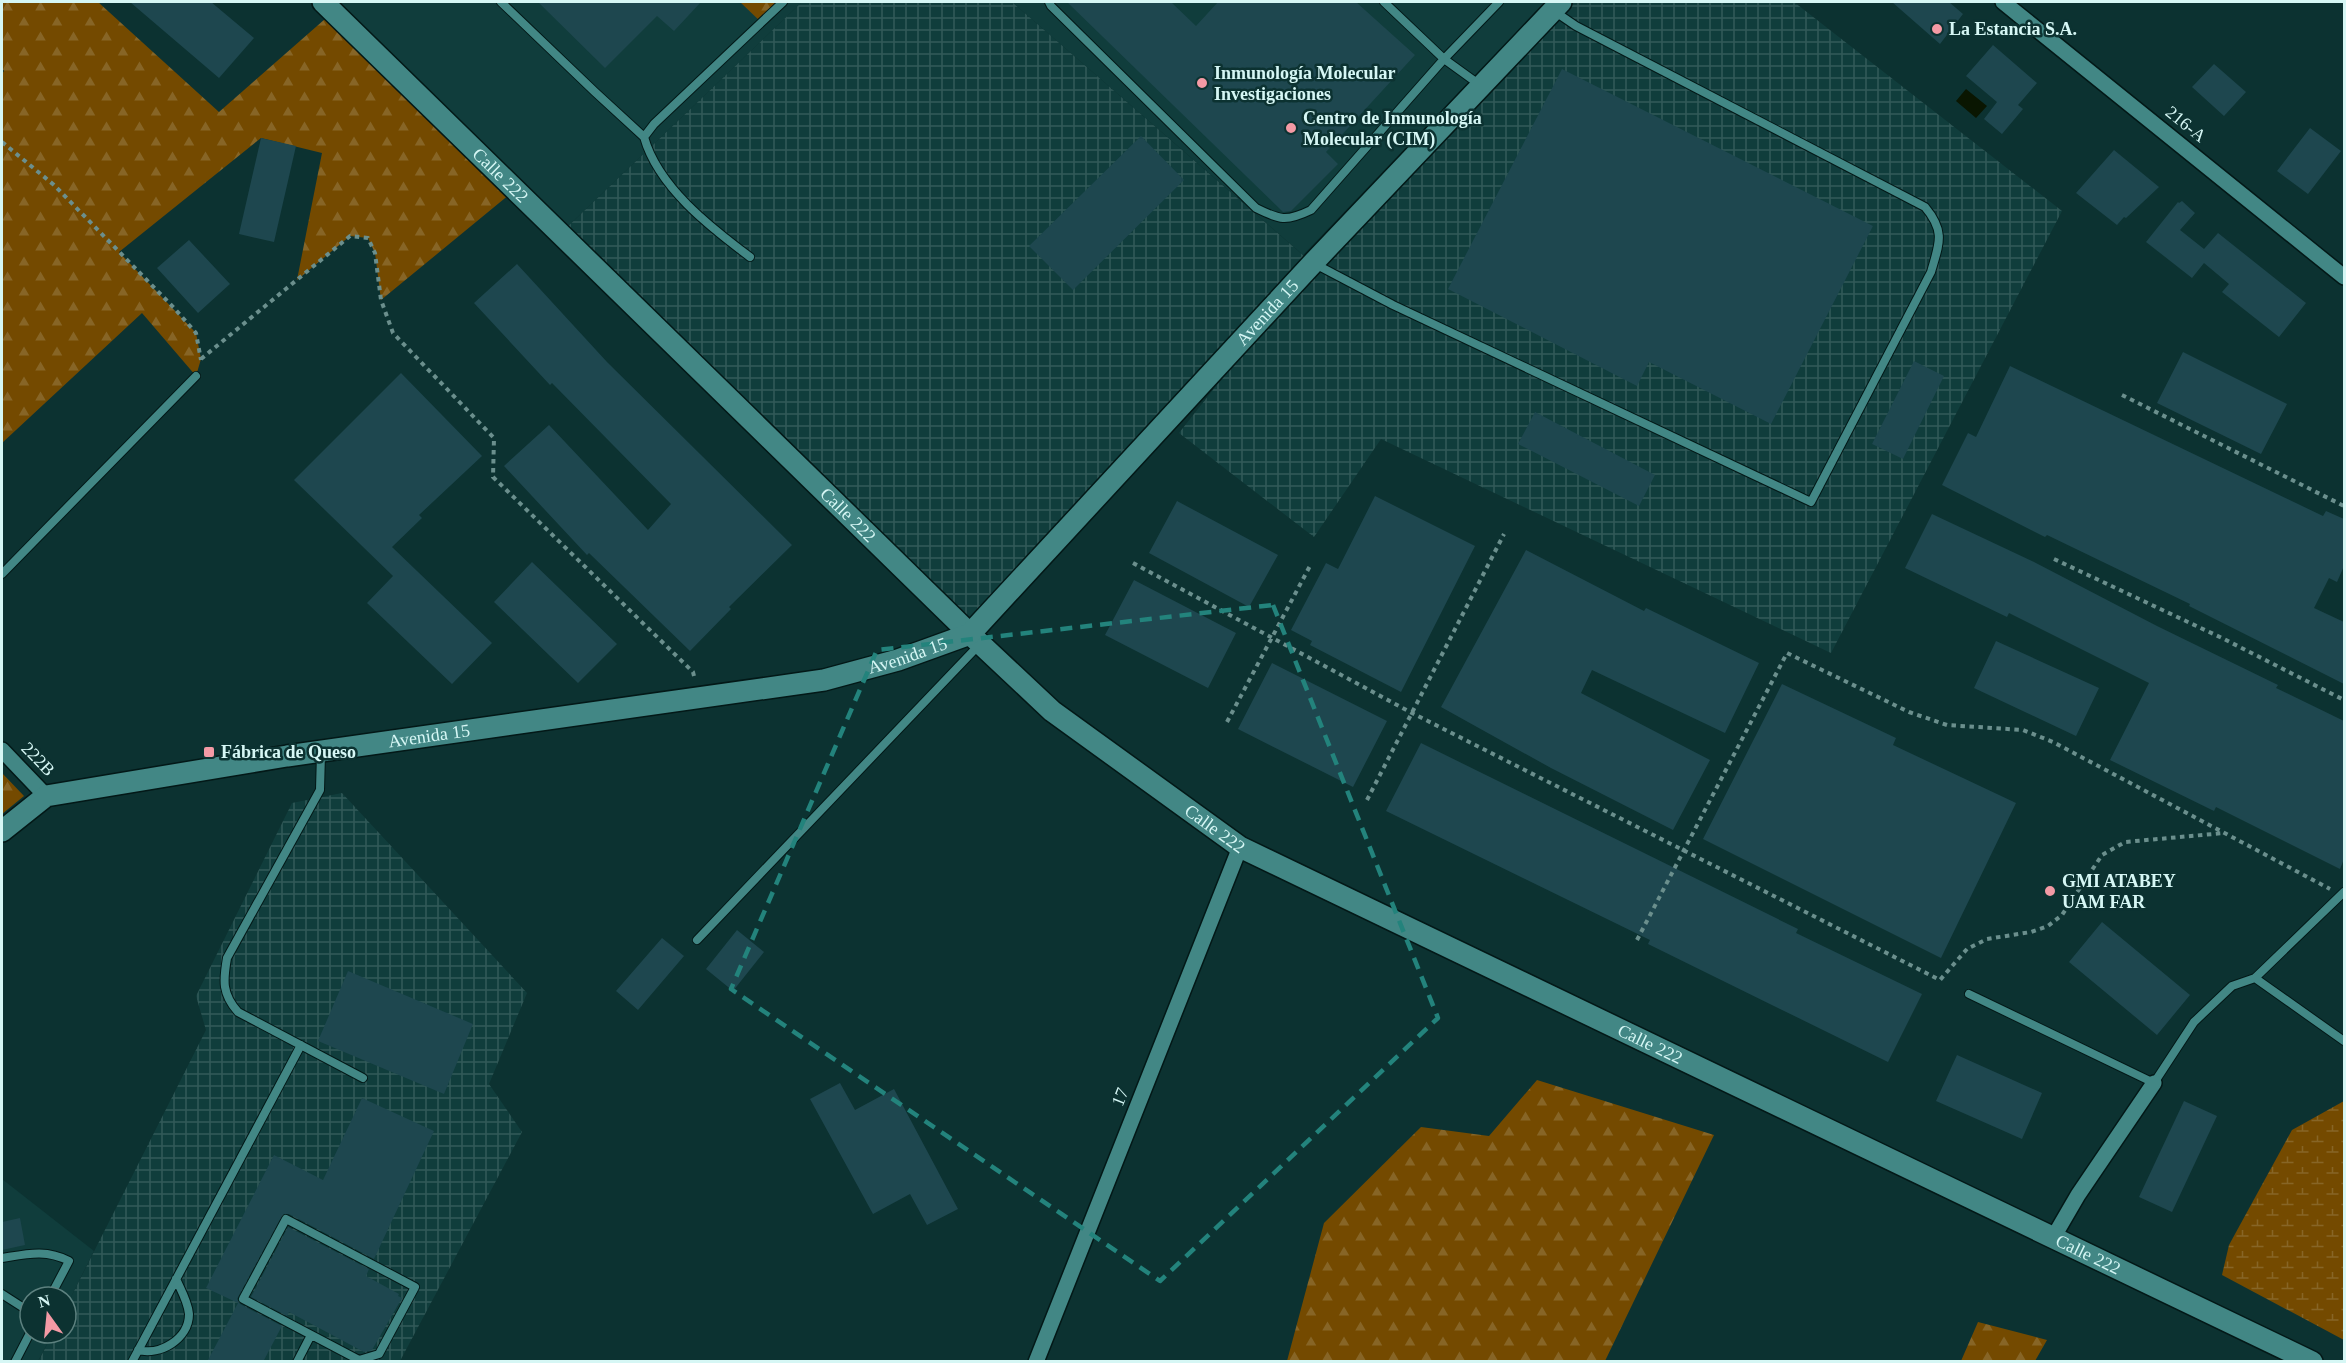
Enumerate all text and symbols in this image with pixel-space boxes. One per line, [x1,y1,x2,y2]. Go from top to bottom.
place label: La Estancia S.A. [1949,19,2077,39]
marker: La Estancia S.A. [1930,22,1944,36]
place label: Inmunología Molecular Investigaciones [1214,63,1396,104]
marker: Inmunología Molecular Investigaciones [1195,76,1209,90]
street label: 216-A [2162,102,2210,146]
place label: Centro de Inmunología Molecular (CIM) [1303,108,1482,150]
marker: Centro de Inmunología Molecular (CIM) [1284,121,1298,135]
street label: Calle 222 [469,144,532,207]
street label: Avenida 15 [1232,275,1303,349]
street label: Calle 222 [816,483,880,546]
street label: Avenida 15 [866,633,950,678]
street label: Avenida 15 [387,720,471,752]
street label: 222B [17,738,59,780]
place label: Fábrica de Queso [221,742,356,762]
marker: Fábrica de Queso [202,745,216,759]
street label: Calle 222 [1181,800,1249,857]
place label: GMI ATABEY UAM FAR [2062,871,2176,912]
marker: GMI ATABEY UAM FAR [2043,884,2057,898]
street label: Calle 222 [1614,1020,1686,1068]
street label: 17 [1107,1085,1133,1109]
street label: Calle 222 [2053,1230,2124,1279]
north arrow [18,1285,78,1345]
text: N [36,1291,52,1311]

